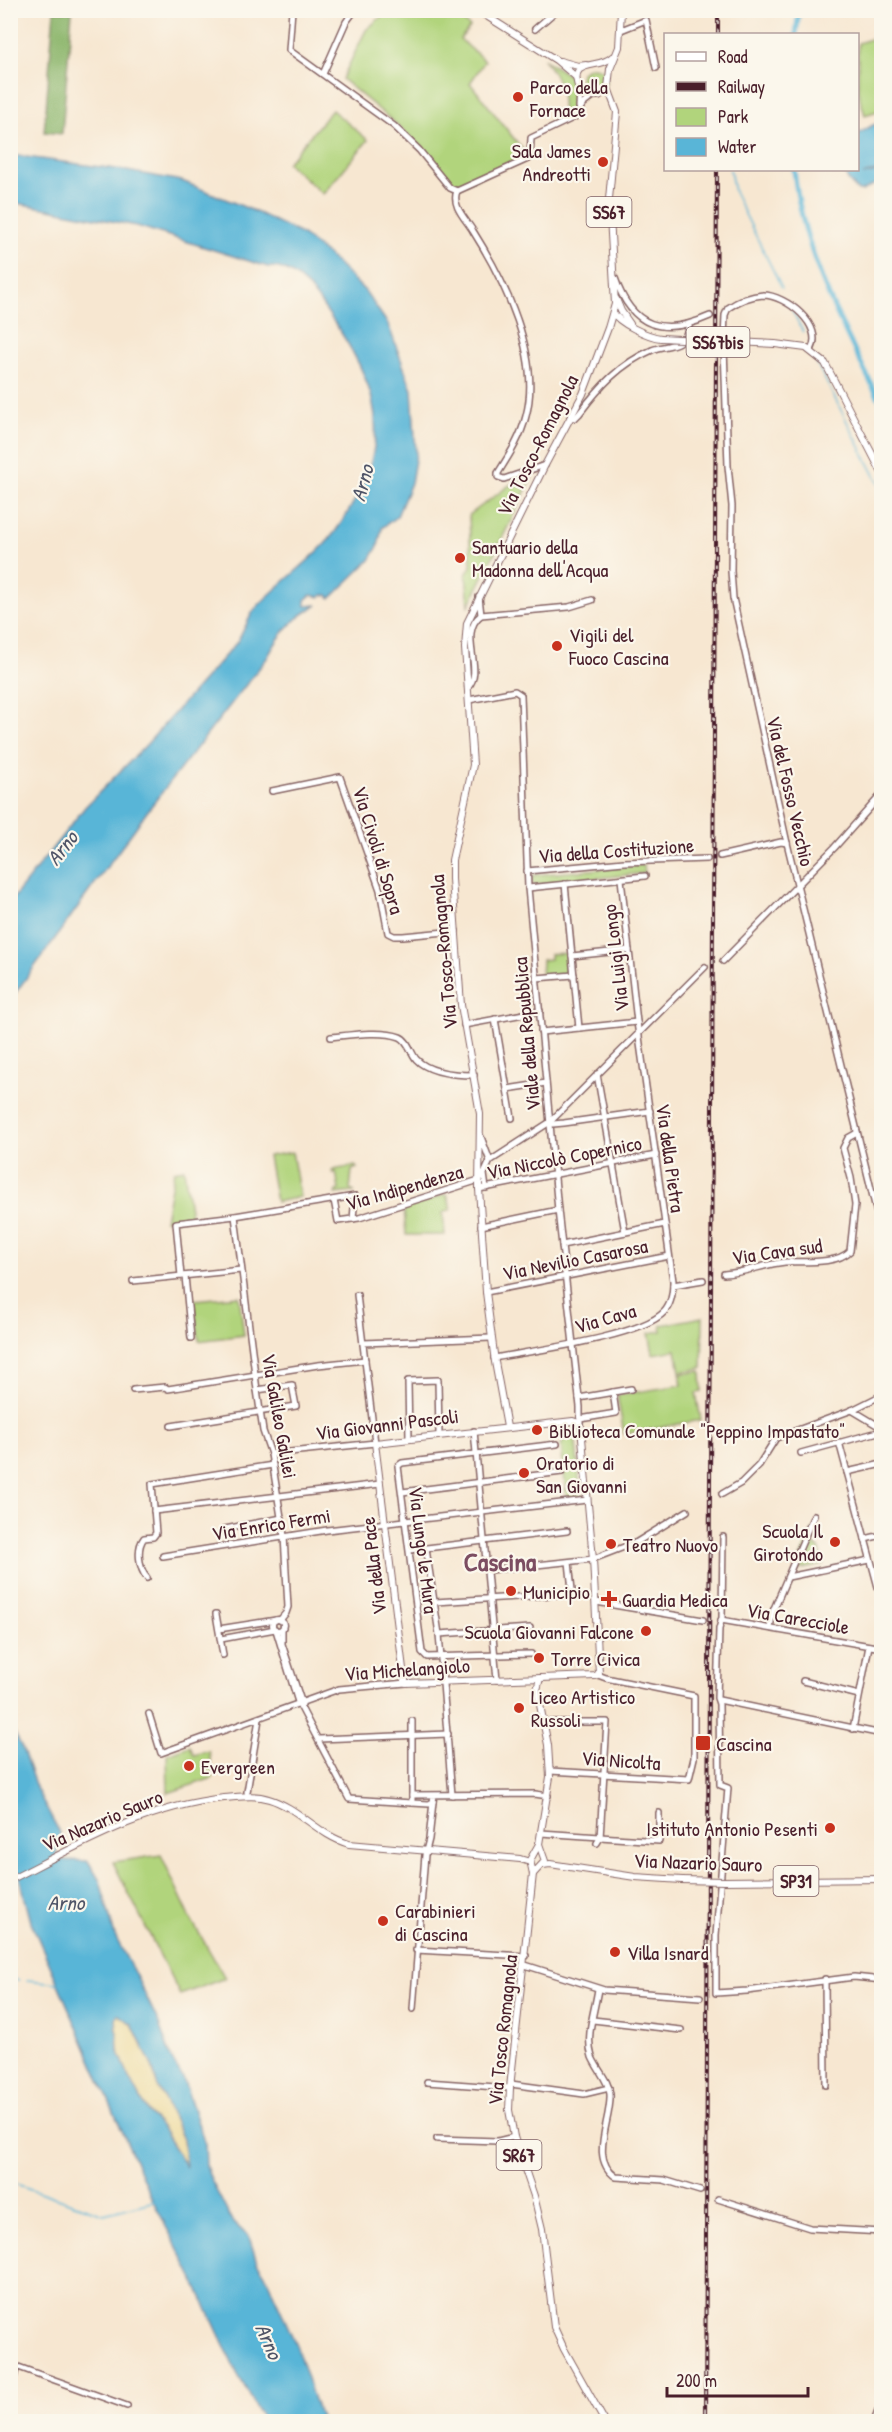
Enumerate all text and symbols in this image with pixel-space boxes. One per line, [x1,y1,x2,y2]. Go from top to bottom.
legend [664,33,859,171]
text: Road [718,44,748,69]
place label: Parco della Fornace [529,73,608,123]
text: Railway [718,74,765,99]
marker: Parco della Fornace [511,90,525,104]
text: Park [718,104,749,129]
text: Water [718,134,756,159]
place label: Sala James Andreotti [512,137,591,187]
marker: Sala James Andreotti [596,155,610,169]
road number: SS67 [586,197,632,227]
road number: SS67bis [686,327,750,357]
street label: Via Tosco-Romagnola [490,370,584,520]
water label: Arno [343,460,381,504]
place label: Santuario della Madonna dell'Acqua [472,533,609,583]
marker: Santuario della Madonna dell'Acqua [453,551,467,565]
place label: Vigili del Fuoco Cascina [568,621,669,671]
marker: Vigili del Fuoco Cascina [550,639,564,653]
street label: Via del Fosso Vecchio [761,713,821,869]
street label: Via Civoli di Sopra [347,783,411,917]
water label: Arno [39,824,86,871]
street label: Via della Costituzione [537,831,695,869]
street label: Via Tosco-Romagnola [423,873,463,1030]
street label: Via Luigi Longo [595,903,635,1013]
street label: Viale della Repubblica [506,956,546,1112]
street label: Via della Pietra [650,1102,692,1214]
street label: Via Niccolò Copernico [484,1129,644,1185]
street label: Via Indipendenza [342,1157,466,1217]
street label: Via Cava sud [730,1231,824,1271]
street label: Via Nevilio Casarosa [500,1232,650,1286]
street label: Via Cava [571,1296,639,1340]
street label: Via Galileo Galilei [256,1351,304,1481]
street label: Via Giovanni Pascoli [314,1402,460,1446]
place label: Biblioteca Comunale "Peppino Impastato" [549,1417,845,1444]
marker: Biblioteca Comunale "Peppino Impastato" [530,1423,544,1437]
place label: Oratorio di San Giovanni [536,1449,627,1499]
marker: Oratorio di San Giovanni [517,1466,531,1480]
street label: Via Lungo le Mura [403,1485,445,1615]
street label: Via Enrico Fermi [210,1501,332,1547]
street label: Via della Pace [354,1516,392,1616]
place label: Scuola Il Girotondo [753,1517,824,1567]
place label: Teatro Nuovo [623,1531,718,1558]
marker: Scuola Il Girotondo [828,1535,842,1549]
marker: Teatro Nuovo [604,1537,618,1551]
district label: Cascina [464,1544,537,1579]
place label: Municipio [523,1578,590,1605]
marker: Municipio [504,1584,518,1598]
place label: Guardia Medica [622,1586,728,1613]
marker: Guardia Medica [600,1590,618,1608]
street label: Via Carecciole [744,1596,852,1640]
place label: Scuola Giovanni Falcone [465,1618,634,1645]
marker: Scuola Giovanni Falcone [639,1624,653,1638]
place label: Torre Civica [551,1645,640,1672]
street label: Via Michelangiolo [343,1651,471,1687]
marker: Torre Civica [532,1651,546,1665]
place label: Liceo Artistico Russoli [531,1683,635,1733]
marker: Liceo Artistico Russoli [512,1701,526,1715]
place label: Cascina [716,1730,772,1757]
marker: Cascina [694,1734,712,1752]
street label: Via Nicolta [581,1744,662,1776]
place label: Evergreen [201,1753,275,1780]
marker: Evergreen [182,1759,196,1773]
street label: Via Nazario Sauro [38,1782,166,1858]
place label: Istituto Antonio Pesenti [646,1815,818,1842]
marker: Istituto Antonio Pesenti [823,1821,837,1835]
street label: Via Nazario Sauro [633,1846,763,1878]
road number: SP31 [774,1866,818,1896]
water label: Arno [48,1888,86,1917]
place label: Carabinieri di Cascina [395,1897,476,1947]
marker: Carabinieri di Cascina [376,1914,390,1928]
place label: Villa Isnard [627,1939,709,1966]
marker: Villa Isnard [608,1945,622,1959]
street label: Via Tosco Romagnola [481,1953,523,2107]
road number: SR67 [496,2140,542,2170]
water label: Arno [248,2319,290,2365]
scale bar [667,2360,808,2398]
text: 200 m [676,2368,717,2393]

